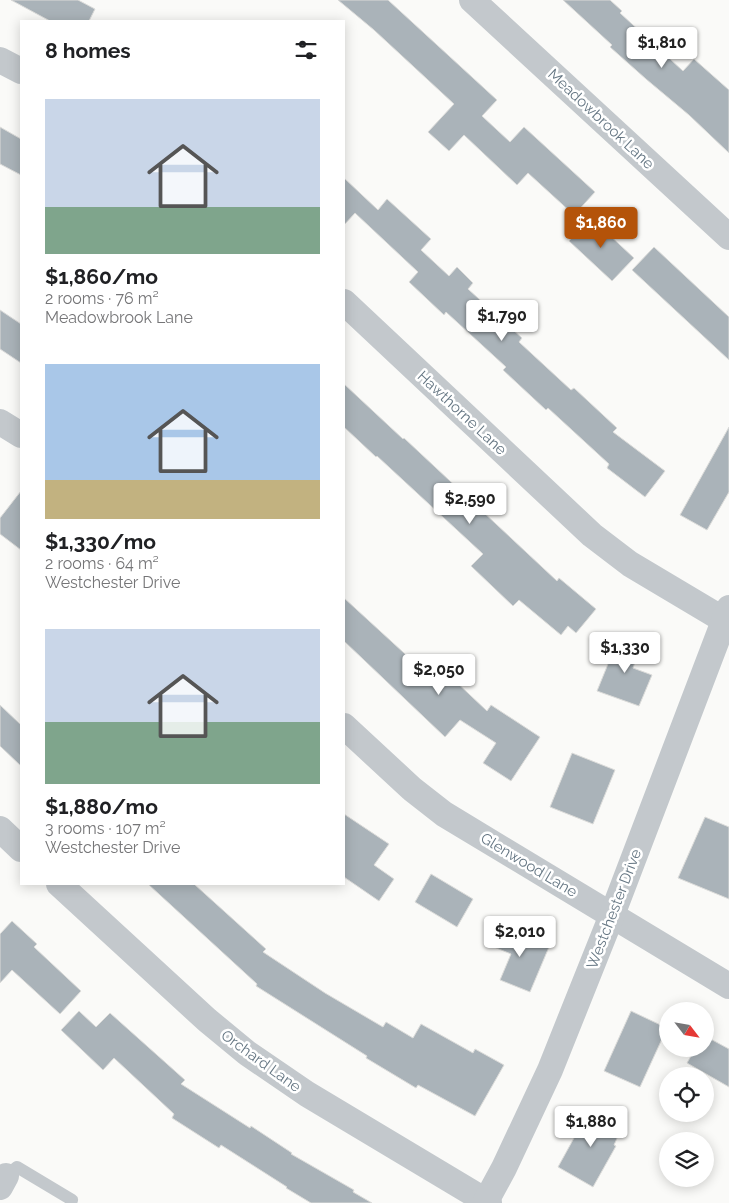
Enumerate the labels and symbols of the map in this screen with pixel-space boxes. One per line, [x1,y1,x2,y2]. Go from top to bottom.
pin: $1,810 [621,27,703,69]
street label: Meadowbrook Lane [544,65,658,173]
pin: $1,860 [560,206,642,249]
pin: $1,790 [461,300,543,342]
street label: Hawthorne Lane [414,367,510,459]
pin: $2,590 [429,482,511,525]
pin: $1,330 [584,632,666,674]
pin: $2,050 [398,654,480,696]
street label: Glenwood Lane [477,829,581,901]
street label: Westchester Drive [583,846,645,971]
pin: $2,010 [479,916,561,958]
north arrow [659,1002,714,1058]
street label: Orchard Lane [218,1026,304,1096]
pin: $1,880 [550,1106,632,1148]

